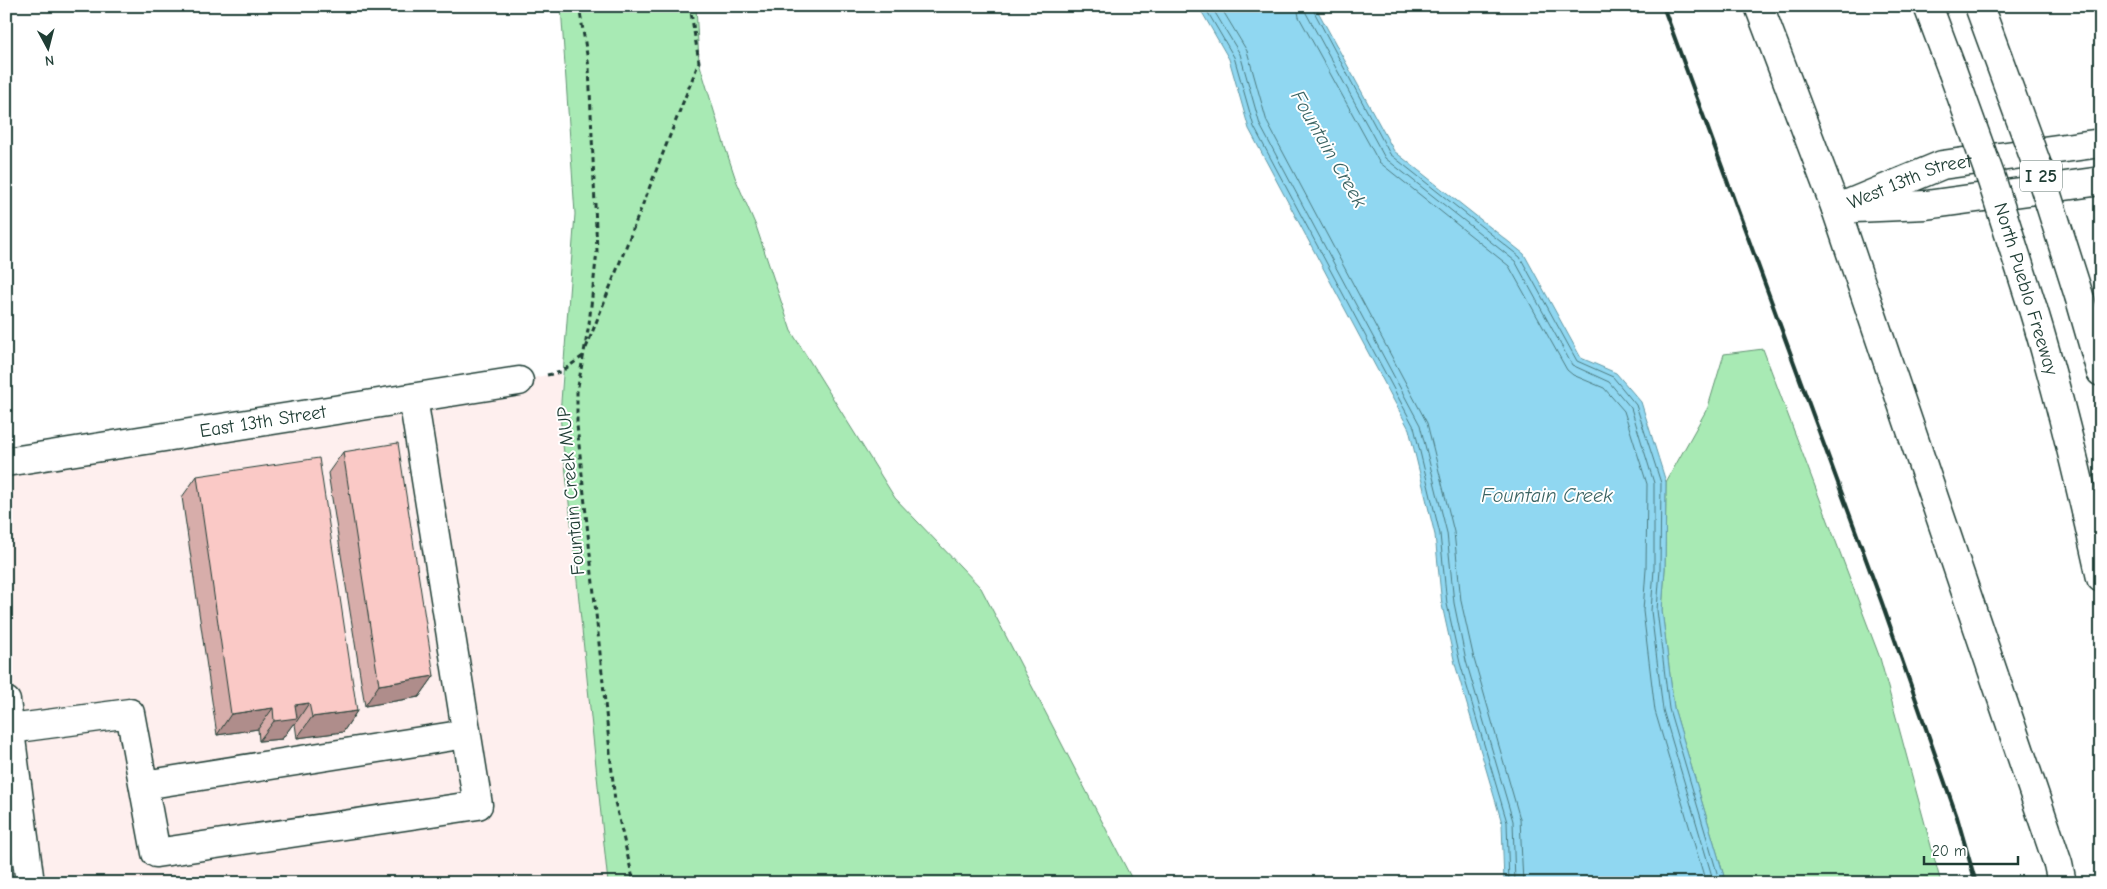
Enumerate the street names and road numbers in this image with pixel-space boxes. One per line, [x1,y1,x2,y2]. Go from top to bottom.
street label: West 13th Street [1844,150,1974,214]
road number: I 25 [2020,160,2062,192]
street label: North Pueblo Freeway [1989,200,2063,378]
street label: East 13th Street [198,401,328,442]
street label: Fountain Creek MUP [553,405,589,576]

